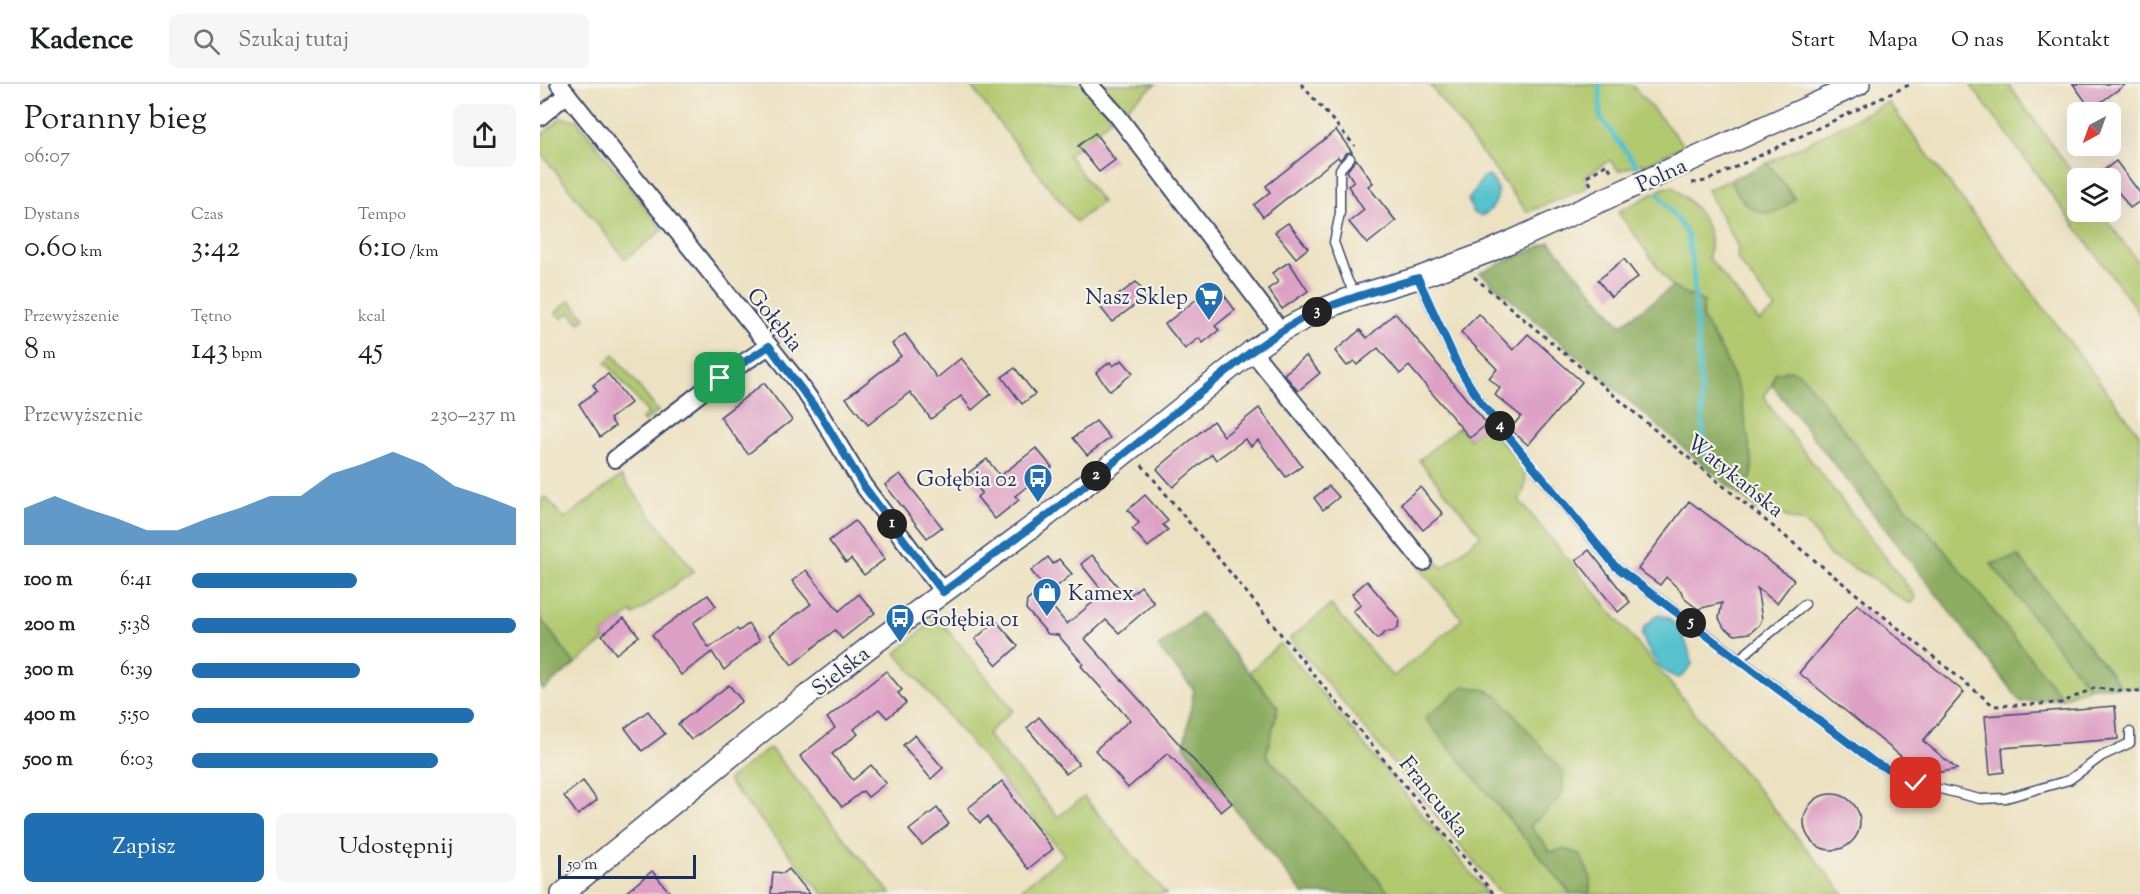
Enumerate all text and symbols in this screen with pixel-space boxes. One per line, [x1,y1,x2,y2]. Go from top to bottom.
search box [169,14,589,68]
text: Kadence [30,21,133,61]
icon: search [190,25,223,58]
text: Szukaj tutaj [238,25,349,57]
text: Start [1791,26,1835,56]
text: Mapa [1868,26,1918,56]
text: O nas [1951,26,2004,56]
text: Kontakt [2037,26,2110,56]
text: Poranny bieg [24,96,207,144]
north arrow [2067,102,2121,156]
map controls [2067,102,2121,222]
button: share [453,104,516,167]
text: 06:07 [24,143,70,172]
street label: Polna [1632,151,1693,202]
button: layers [2067,168,2121,222]
text: Dystans [24,204,80,227]
text: Czas [191,204,223,227]
text: Tempo [358,204,406,227]
text: 0.60 [24,227,77,270]
text: 3:42 [191,227,240,270]
text: 6:10 [358,227,406,270]
text: km [77,241,102,264]
text: /km [406,241,439,264]
supermarket icon: Nasz Sklep [1193,280,1225,322]
street label: Gołębia [738,282,810,360]
place label: Nasz Sklep [1085,283,1188,315]
pin: 3 [1302,297,1332,327]
text: 3 [1314,300,1320,323]
text: Przewyższenie [24,306,119,329]
text: Tętno [191,306,232,329]
text: kcal [358,306,386,329]
text: 8 [24,329,39,372]
text: 143 [191,329,228,372]
text: 45 [358,329,383,372]
text: m [39,343,56,366]
text: bpm [228,343,263,366]
pin [694,352,745,403]
icon: arrive [703,361,736,394]
text: Przewyższenie [24,402,143,431]
text: 230–237 m [430,402,516,431]
pin: 4 [1485,411,1515,441]
text: 4 [1496,414,1504,437]
street label: Watykańska [1678,428,1790,527]
pin: 2 [1081,461,1111,491]
bus stop icon: Gołębia 02 [1022,462,1054,504]
text: 2 [1092,464,1100,487]
place label: Gołębia 02 [916,465,1017,497]
pin: 1 [877,509,907,539]
text: 1 [889,512,895,535]
text: 100 m [24,566,73,595]
text: 6:41 [120,566,152,595]
shop icon: Kamex [1031,576,1063,618]
place label: Kamex [1068,579,1134,611]
bus stop icon: Gołębia 01 [884,602,916,644]
place label: Gołębia 01 [921,605,1020,637]
pin: 5 [1676,608,1706,638]
text: 200 m [24,611,75,640]
text: 5:38 [120,611,150,640]
text: 5 [1688,611,1694,634]
street label: Sielska [806,639,878,705]
text: 300 m [24,656,74,685]
text: 6:39 [120,656,153,685]
text: 400 m [24,701,76,730]
text: 5:50 [120,701,149,730]
text: 500 m [24,746,73,775]
text: 6:03 [120,746,153,775]
street label: Francuska [1390,750,1475,845]
pin [1890,757,1941,808]
icon: check [1899,766,1932,799]
button: Zapisz [24,813,264,882]
button: Udostępnij [276,813,516,882]
scale bar [558,852,696,880]
text: 50 m [567,854,598,877]

